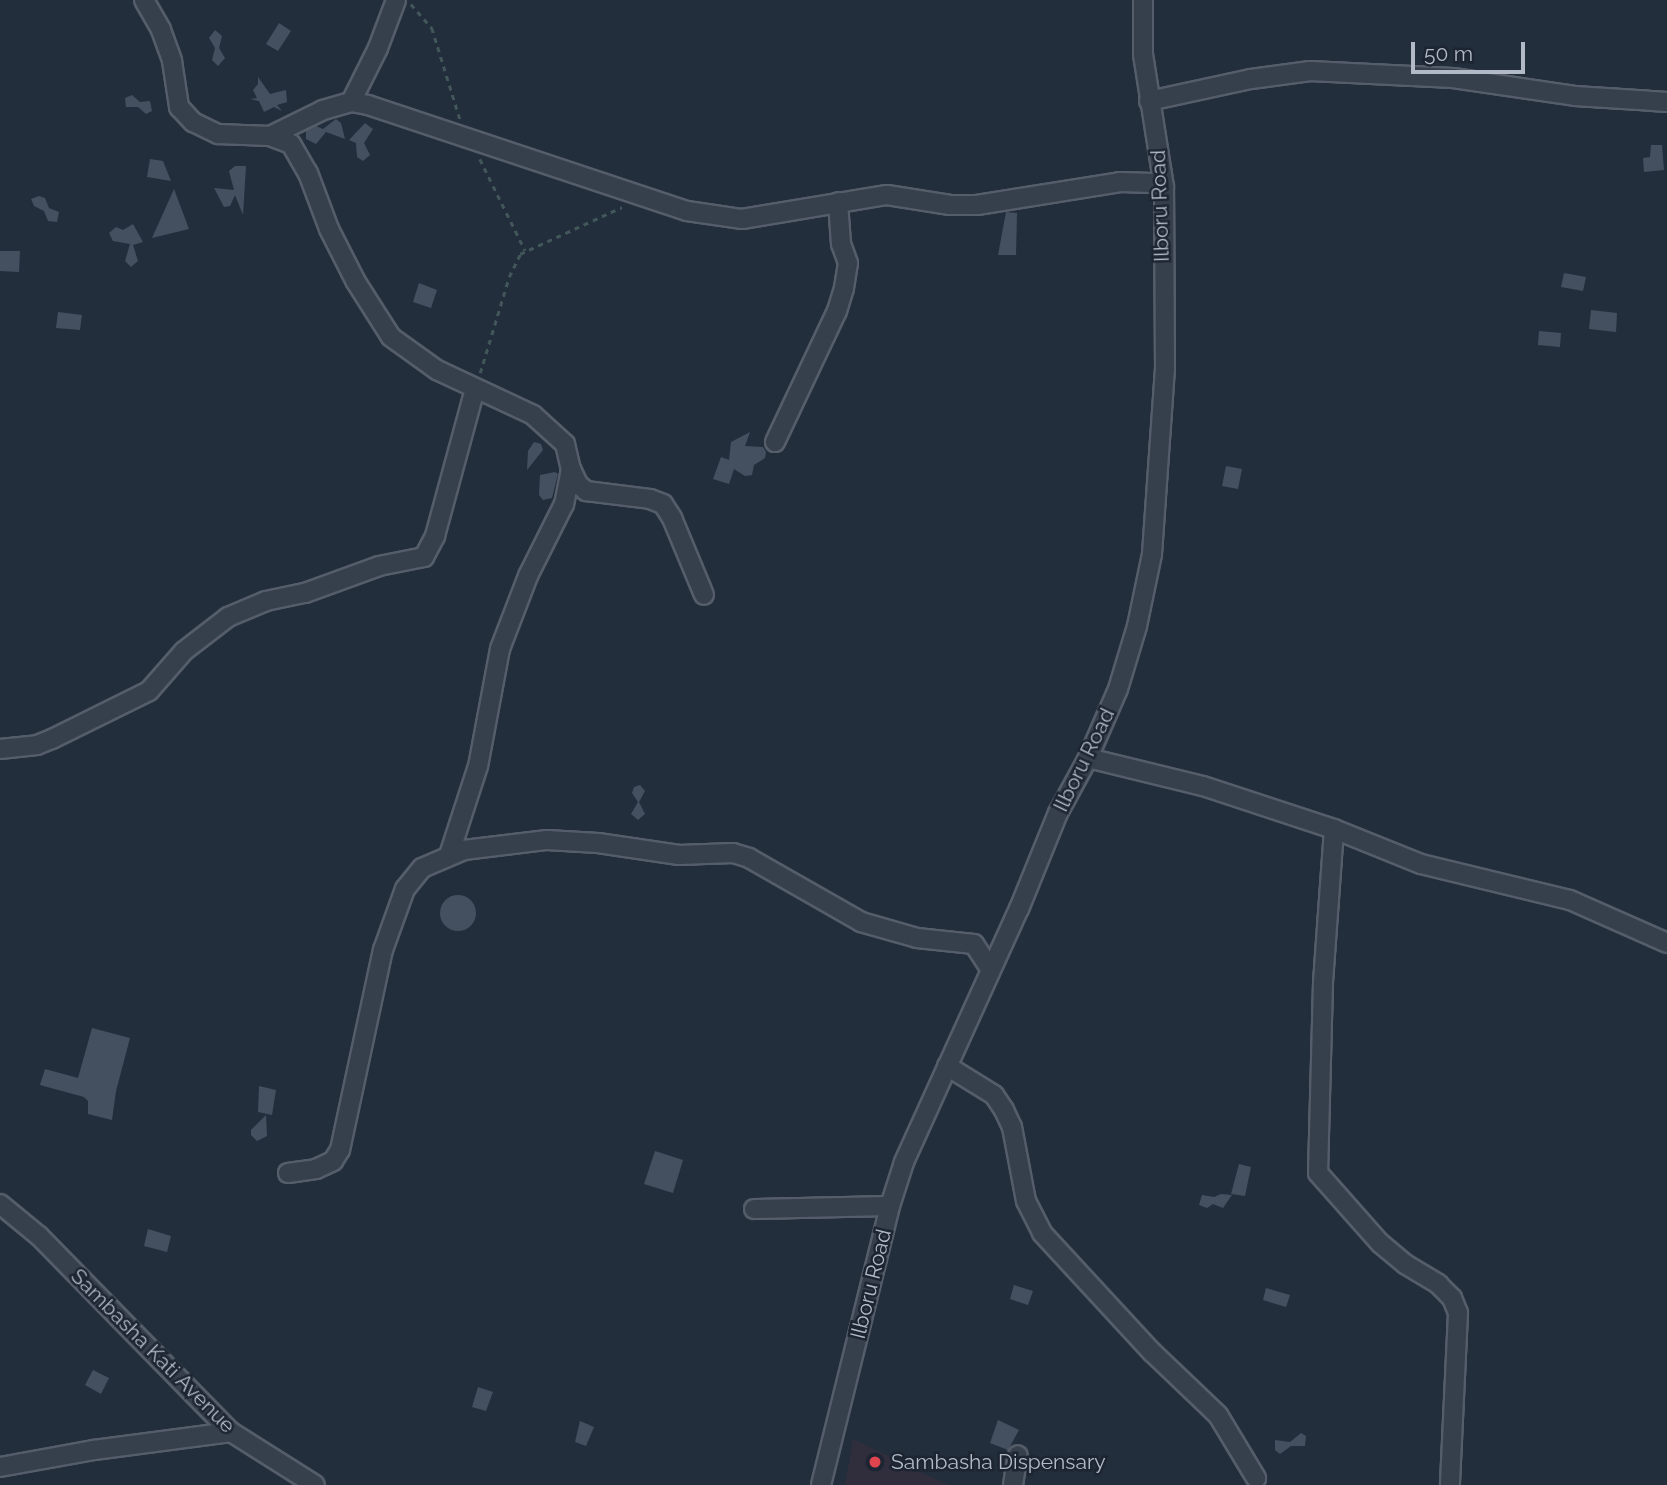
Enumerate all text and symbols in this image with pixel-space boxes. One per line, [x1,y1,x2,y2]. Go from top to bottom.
scale bar [1415,28,1529,72]
text: 50 m [1424,41,1473,66]
street label: Ilboru Road [1145,150,1175,262]
street label: Ilboru Road [1048,704,1120,816]
street label: Ilboru Road [845,1227,897,1341]
street label: Sambasha Kati Avenue [65,1263,241,1439]
place label: Sambasha Dispensary [891,1449,1106,1475]
marker: Sambasha Dispensary [865,1452,885,1472]

